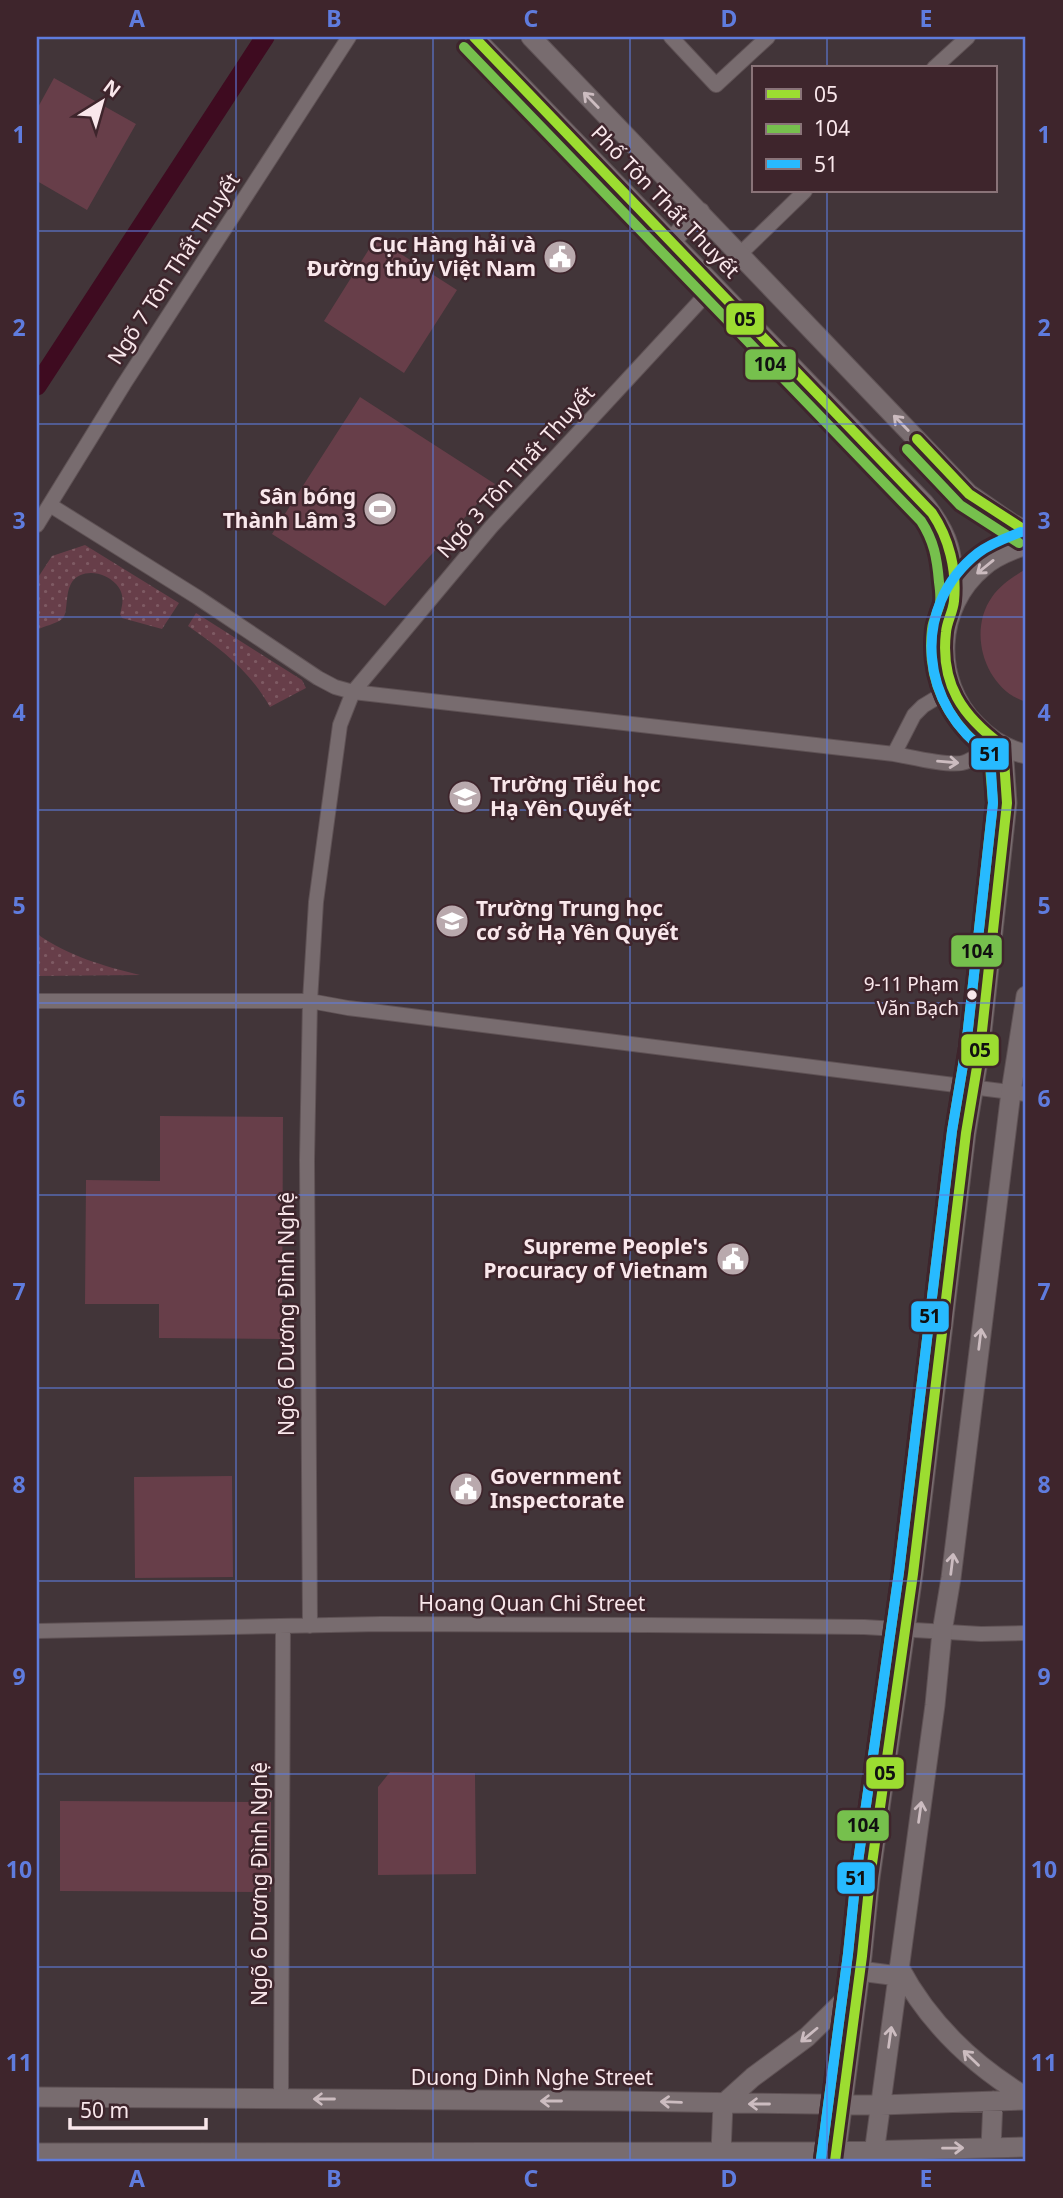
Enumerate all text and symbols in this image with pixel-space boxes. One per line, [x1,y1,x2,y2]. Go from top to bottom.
text: A [129,2,145,34]
text: B [326,2,342,34]
text: C [524,2,539,34]
text: D [721,2,737,34]
text: E [920,2,932,34]
north arrow [66,66,136,136]
legend [752,66,996,192]
text: N [98,73,126,103]
text: 05 [814,80,838,108]
one-way arrow [583,91,600,108]
text: 104 [814,114,850,142]
text: 1 [12,118,26,150]
text: 1 [1037,118,1051,150]
street label: Phố Tôn Thất Thuyết [585,119,746,284]
text: 51 [814,150,838,178]
street label: Ngõ 7 Tôn Thất Thuyết [101,167,246,370]
place label: Cục Hàng hải và Đường thủy Việt Nam [307,230,536,282]
public building icon: Cục Hàng hải và Đường thủy Việt Nam [541,238,579,276]
line badge: 05 [725,302,765,336]
text: 05 [734,306,756,332]
text: 2 [12,311,26,343]
text: 2 [1037,311,1051,343]
line badge: 104 [744,348,797,381]
text: 104 [754,351,786,377]
street label: Ngõ 3 Tôn Thất Thuyết [430,379,601,564]
one-way arrow [893,415,910,432]
place label: Sân bóng Thành Lâm 3 [223,482,356,534]
sports icon: Sân bóng Thành Lâm 3 [361,490,399,528]
text: 3 [12,504,26,536]
text: 3 [1037,504,1051,536]
one-way arrow [976,559,994,575]
text: 4 [12,696,26,728]
text: 4 [1037,696,1051,728]
line badge: 51 [970,737,1010,771]
text: 51 [979,741,1001,767]
one-way arrow [936,756,959,769]
place label: Trường Tiểu học Hạ Yên Quyết [490,770,661,822]
school or university icon: Trường Tiểu học Hạ Yên Quyết [446,778,484,816]
text: 5 [12,889,26,921]
text: 5 [1037,889,1051,921]
place label: Trường Trung học cơ sở Hạ Yên Quyết [476,894,679,946]
school or university icon: Trường Trung học cơ sở Hạ Yên Quyết [433,902,471,940]
line badge: 104 [950,934,1003,968]
text: 104 [961,938,993,964]
place label: 9-11 Phạm Văn Bạch [864,971,959,1021]
marker: 9-11 Phạm Văn Bạch [965,988,979,1002]
line badge: 05 [960,1033,1000,1067]
text: 05 [969,1037,991,1063]
text: 6 [12,1082,26,1114]
text: 6 [1037,1082,1051,1114]
street label: Ngõ 6 Dương Đình Nghệ [272,1192,300,1436]
place label: Supreme People's Procuracy of Vietnam [484,1232,708,1284]
public building icon: Supreme People's Procuracy of Vietnam [714,1240,752,1278]
text: 7 [12,1275,26,1307]
text: 7 [1037,1275,1051,1307]
line badge: 51 [910,1300,950,1333]
text: 51 [919,1303,941,1329]
one-way arrow [974,1328,987,1351]
place label: Government Inspectorate [490,1462,624,1514]
text: 8 [12,1468,26,1500]
text: 8 [1037,1468,1051,1500]
public building icon: Government Inspectorate [447,1470,485,1508]
one-way arrow [946,1554,959,1576]
street label: Hoang Quan Chi Street [419,1589,646,1617]
text: 9 [12,1660,26,1692]
text: 9 [1037,1660,1051,1692]
line badge: 05 [865,1756,905,1790]
text: 05 [874,1760,896,1786]
street label: Ngõ 6 Dương Đình Nghệ [245,1762,273,2006]
one-way arrow [914,1801,927,1824]
line badge: 104 [836,1809,890,1842]
text: 104 [847,1812,879,1838]
text: 10 [6,1853,32,1885]
text: 10 [1031,1853,1057,1885]
line badge: 51 [836,1861,876,1895]
text: 51 [845,1865,867,1891]
one-way arrow [884,2026,897,2049]
one-way arrow [800,2027,818,2043]
text: 11 [6,2046,32,2078]
text: 11 [1031,2046,1057,2078]
one-way arrow [963,2049,980,2066]
street label: Duong Dinh Nghe Street [411,2063,654,2091]
scale bar [70,2086,206,2130]
one-way arrow [313,2092,336,2106]
one-way arrow [540,2094,563,2108]
text: 50 m [80,2096,129,2124]
one-way arrow [660,2096,683,2109]
one-way arrow [747,2097,770,2111]
one-way arrow [942,2142,965,2155]
text: A [129,2162,145,2194]
text: B [326,2162,342,2194]
text: C [524,2162,539,2194]
text: D [721,2162,737,2194]
text: E [920,2162,932,2194]

